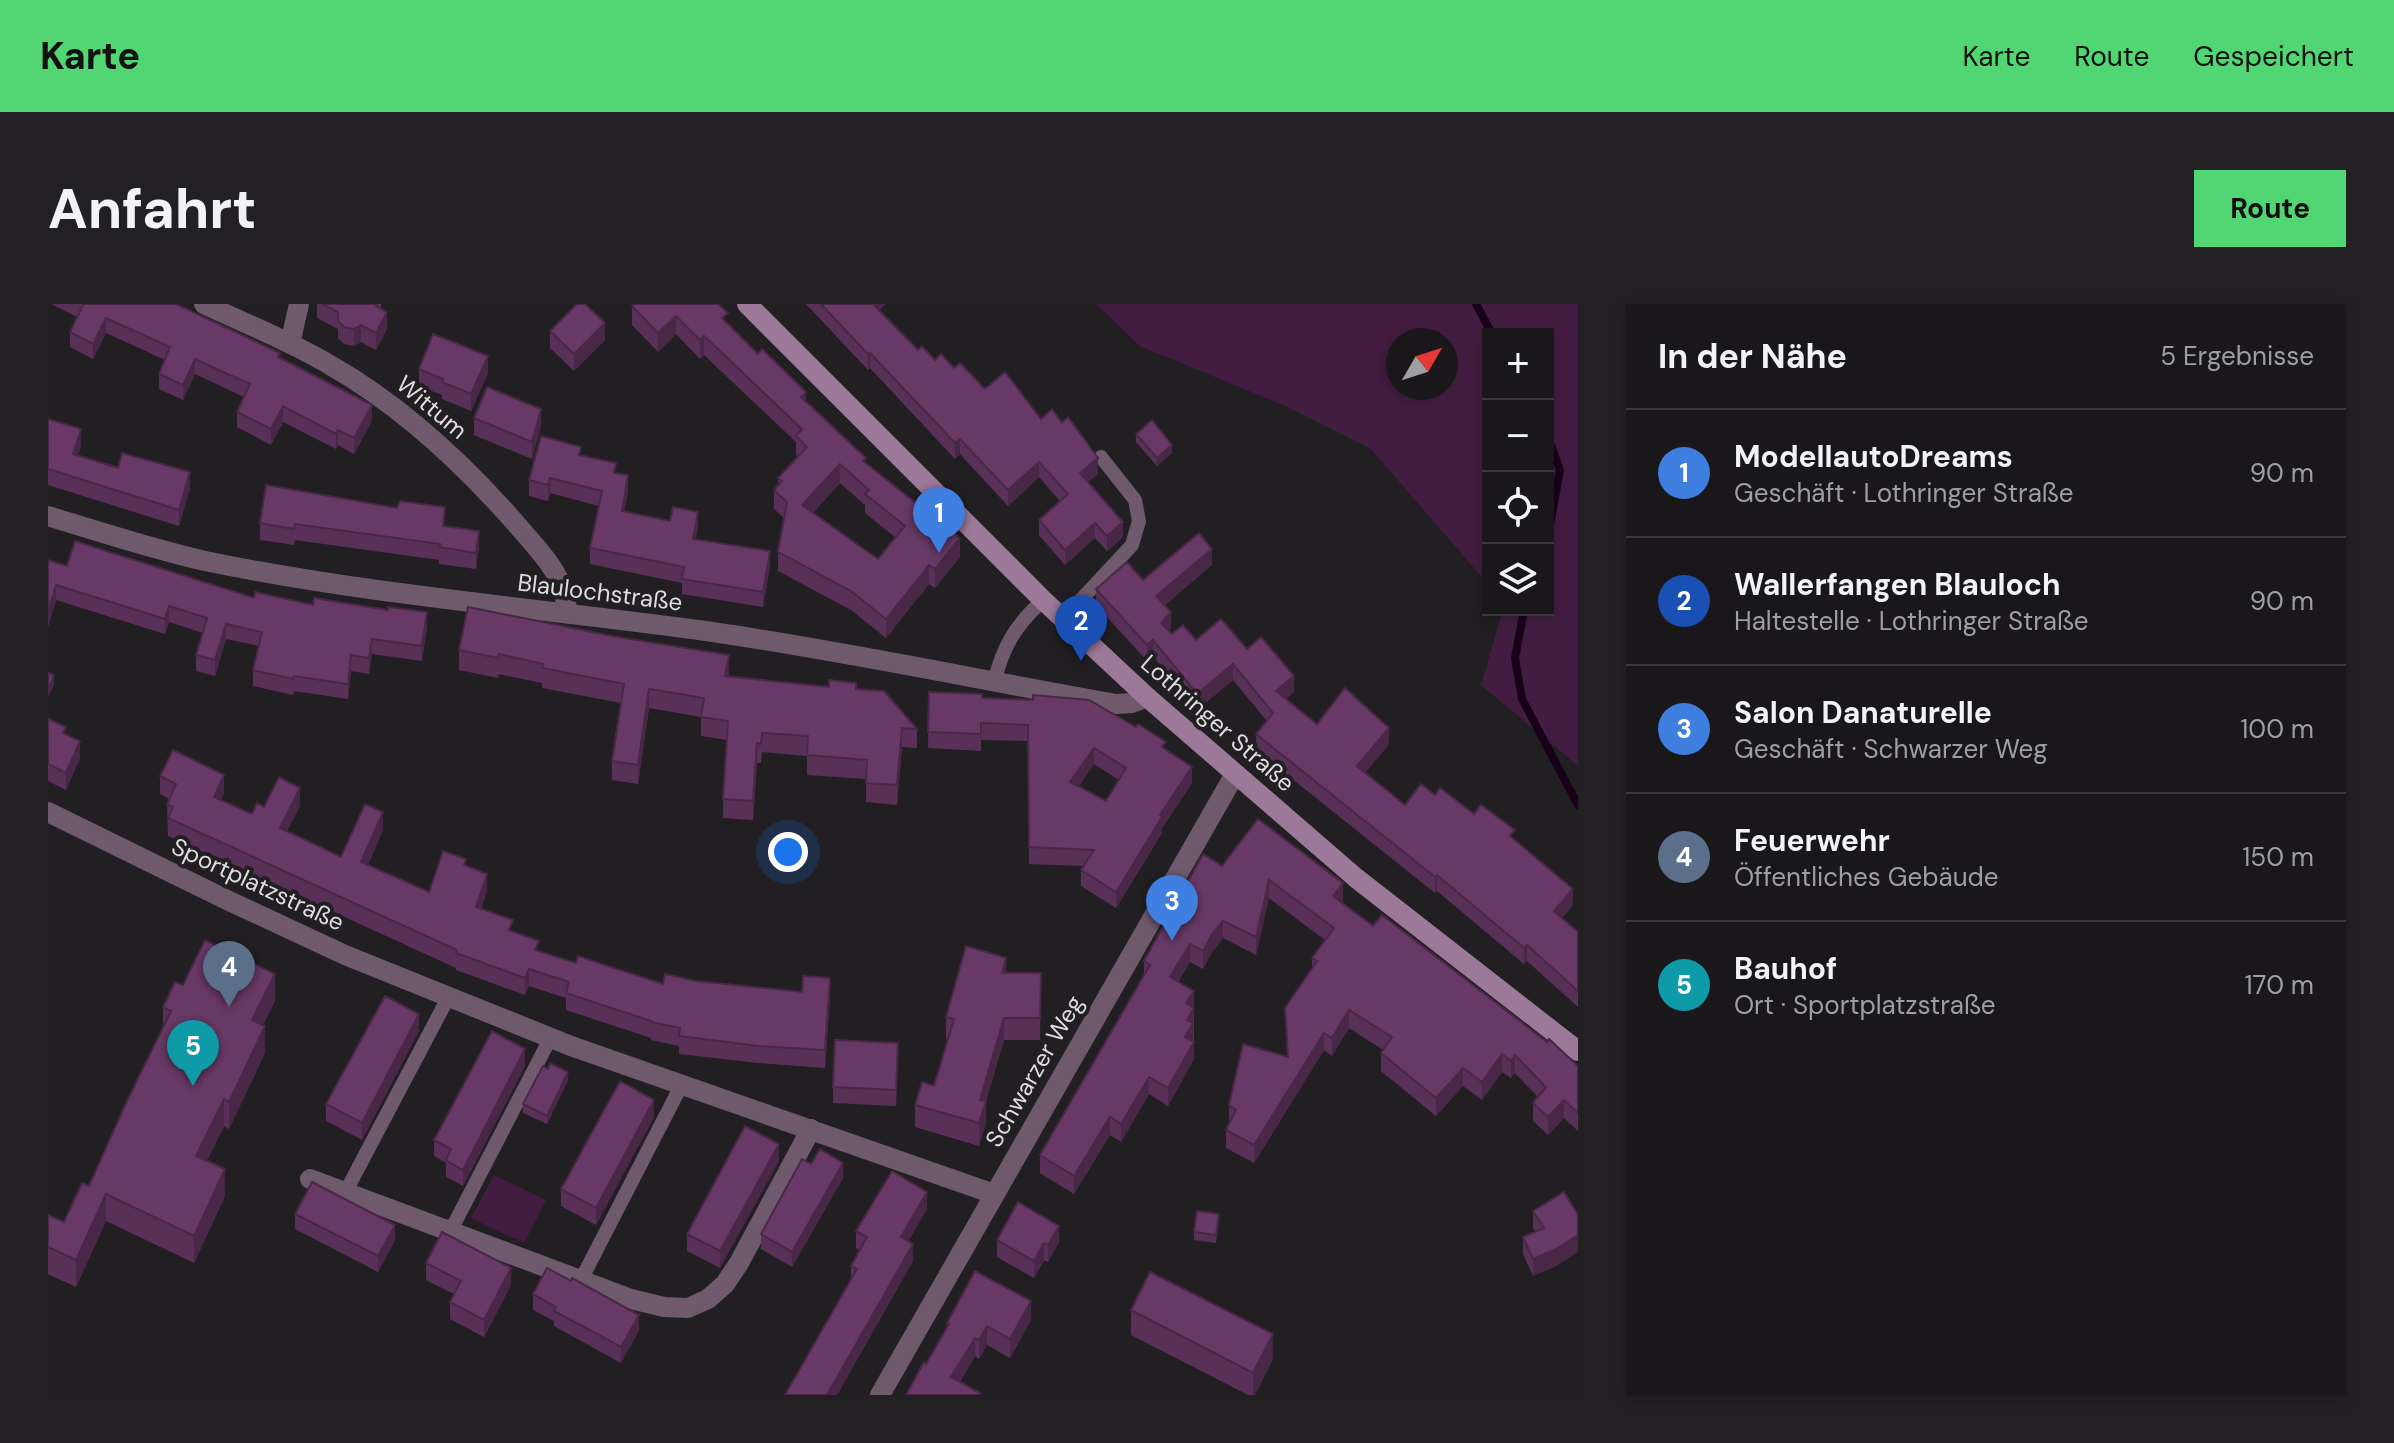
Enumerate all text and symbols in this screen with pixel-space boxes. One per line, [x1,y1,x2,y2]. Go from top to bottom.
text: Karte [40,31,140,81]
text: Karte [1963,38,2030,75]
text: Route [2074,38,2149,75]
text: Gespeichert [2193,38,2354,75]
button: Route [2194,170,2346,247]
text: Anfahrt [48,172,257,245]
north arrow [1386,328,1458,400]
map controls [1482,328,1554,616]
button: + [1482,328,1554,400]
text: In der Nähe [1658,334,1847,379]
text: 5 Ergebnisse [2160,339,2314,373]
street label: Wittum [390,368,474,446]
button: − [1482,400,1554,472]
text: ModellautoDreams [1734,437,2013,476]
text: 1 [1679,456,1689,490]
text: 90 m [2250,456,2314,490]
button: locate [1482,472,1554,544]
text: Geschäft · Lothringer Straße [1734,476,2073,510]
pin: 1 [913,487,965,553]
button: layers [1482,544,1554,616]
text: Wallerfangen Blauloch [1734,565,2061,604]
street label: Blaulochstraße [516,567,684,617]
text: 2 [1676,584,1692,618]
text: 90 m [2250,584,2314,618]
pin: 2 [1055,595,1107,661]
text: Haltestelle · Lothringer Straße [1734,604,2089,638]
street label: Lothringer Straße [1135,648,1301,798]
text: Salon Danaturelle [1734,693,1992,732]
text: 3 [1676,712,1692,746]
text: 100 m [2240,712,2314,746]
text: Geschäft · Schwarzer Weg [1734,732,2048,766]
text: Feuerwehr [1734,821,1890,860]
street label: Sportplatzstraße [167,830,349,938]
your location [768,832,808,872]
text: 4 [1676,840,1692,874]
text: 150 m [2242,840,2314,874]
text: Öffentliches Gebäude [1734,860,1999,894]
pin: 3 [1146,875,1198,941]
pin: 4 [203,941,255,1007]
text: Bauhof [1734,949,1837,988]
text: 5 [1676,968,1692,1002]
text: 170 m [2245,968,2314,1002]
text: Ort · Sportplatzstraße [1734,988,1995,1022]
street label: Schwarzer Weg [978,990,1090,1152]
pin: 5 [167,1020,219,1086]

